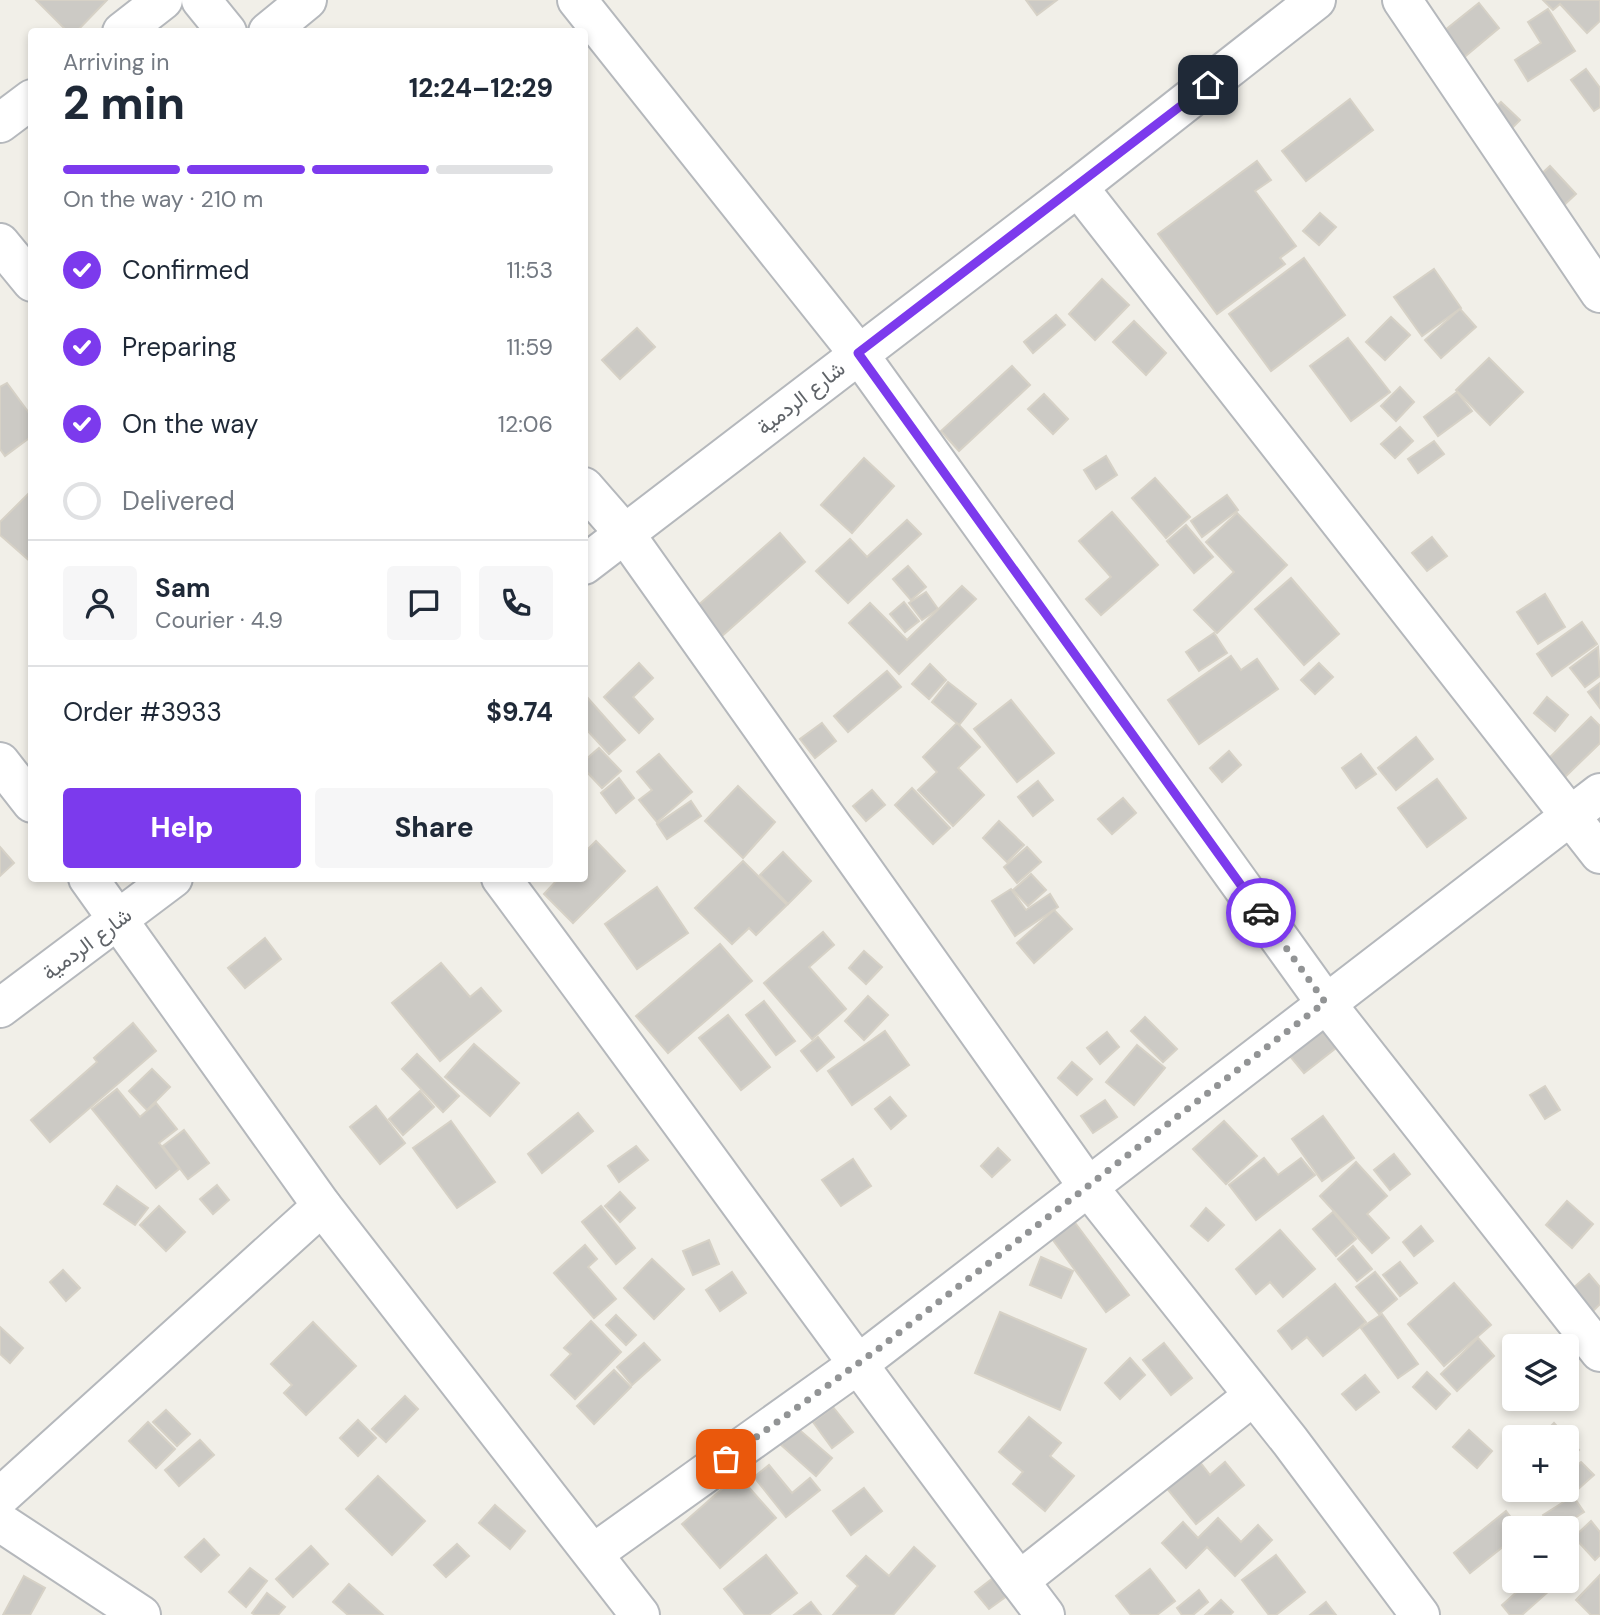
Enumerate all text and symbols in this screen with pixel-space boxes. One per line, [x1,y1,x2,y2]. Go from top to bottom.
text: Arriving in [63,47,169,77]
pin [1178,55,1238,115]
icon: home [1189,66,1227,104]
text: 12:24–12:29 [409,71,553,105]
text: 2 min [63,73,185,133]
text: On the way · 210 m [63,184,263,214]
icon: check [63,251,101,289]
text: Confirmed [122,253,249,287]
text: 11:53 [506,255,553,285]
icon: check [63,328,101,366]
text: Preparing [122,330,237,364]
text: 11:59 [506,332,553,362]
street label: شارع الردمية [751,355,851,441]
icon: check [63,405,101,443]
text: On the way [122,407,258,441]
text: 12:06 [498,409,553,439]
text: Delivered [122,484,235,518]
button: person [63,566,137,640]
button: chat [387,566,461,640]
button: phone [479,566,553,640]
text: Sam [155,571,210,605]
text: Courier · 4.9 [155,605,283,635]
text: Order #3933 [63,695,222,729]
text: $9.74 [486,695,553,729]
button: Help [63,788,301,868]
button: Share [315,788,553,868]
courier [1226,878,1296,948]
icon: car [1242,894,1280,932]
street label: شارع الردمية [37,901,137,987]
map controls [1502,1334,1579,1593]
button: layers [1502,1334,1579,1411]
button: + [1502,1425,1579,1502]
pin [696,1429,756,1489]
icon: bag [707,1440,745,1478]
button: − [1502,1516,1579,1593]

